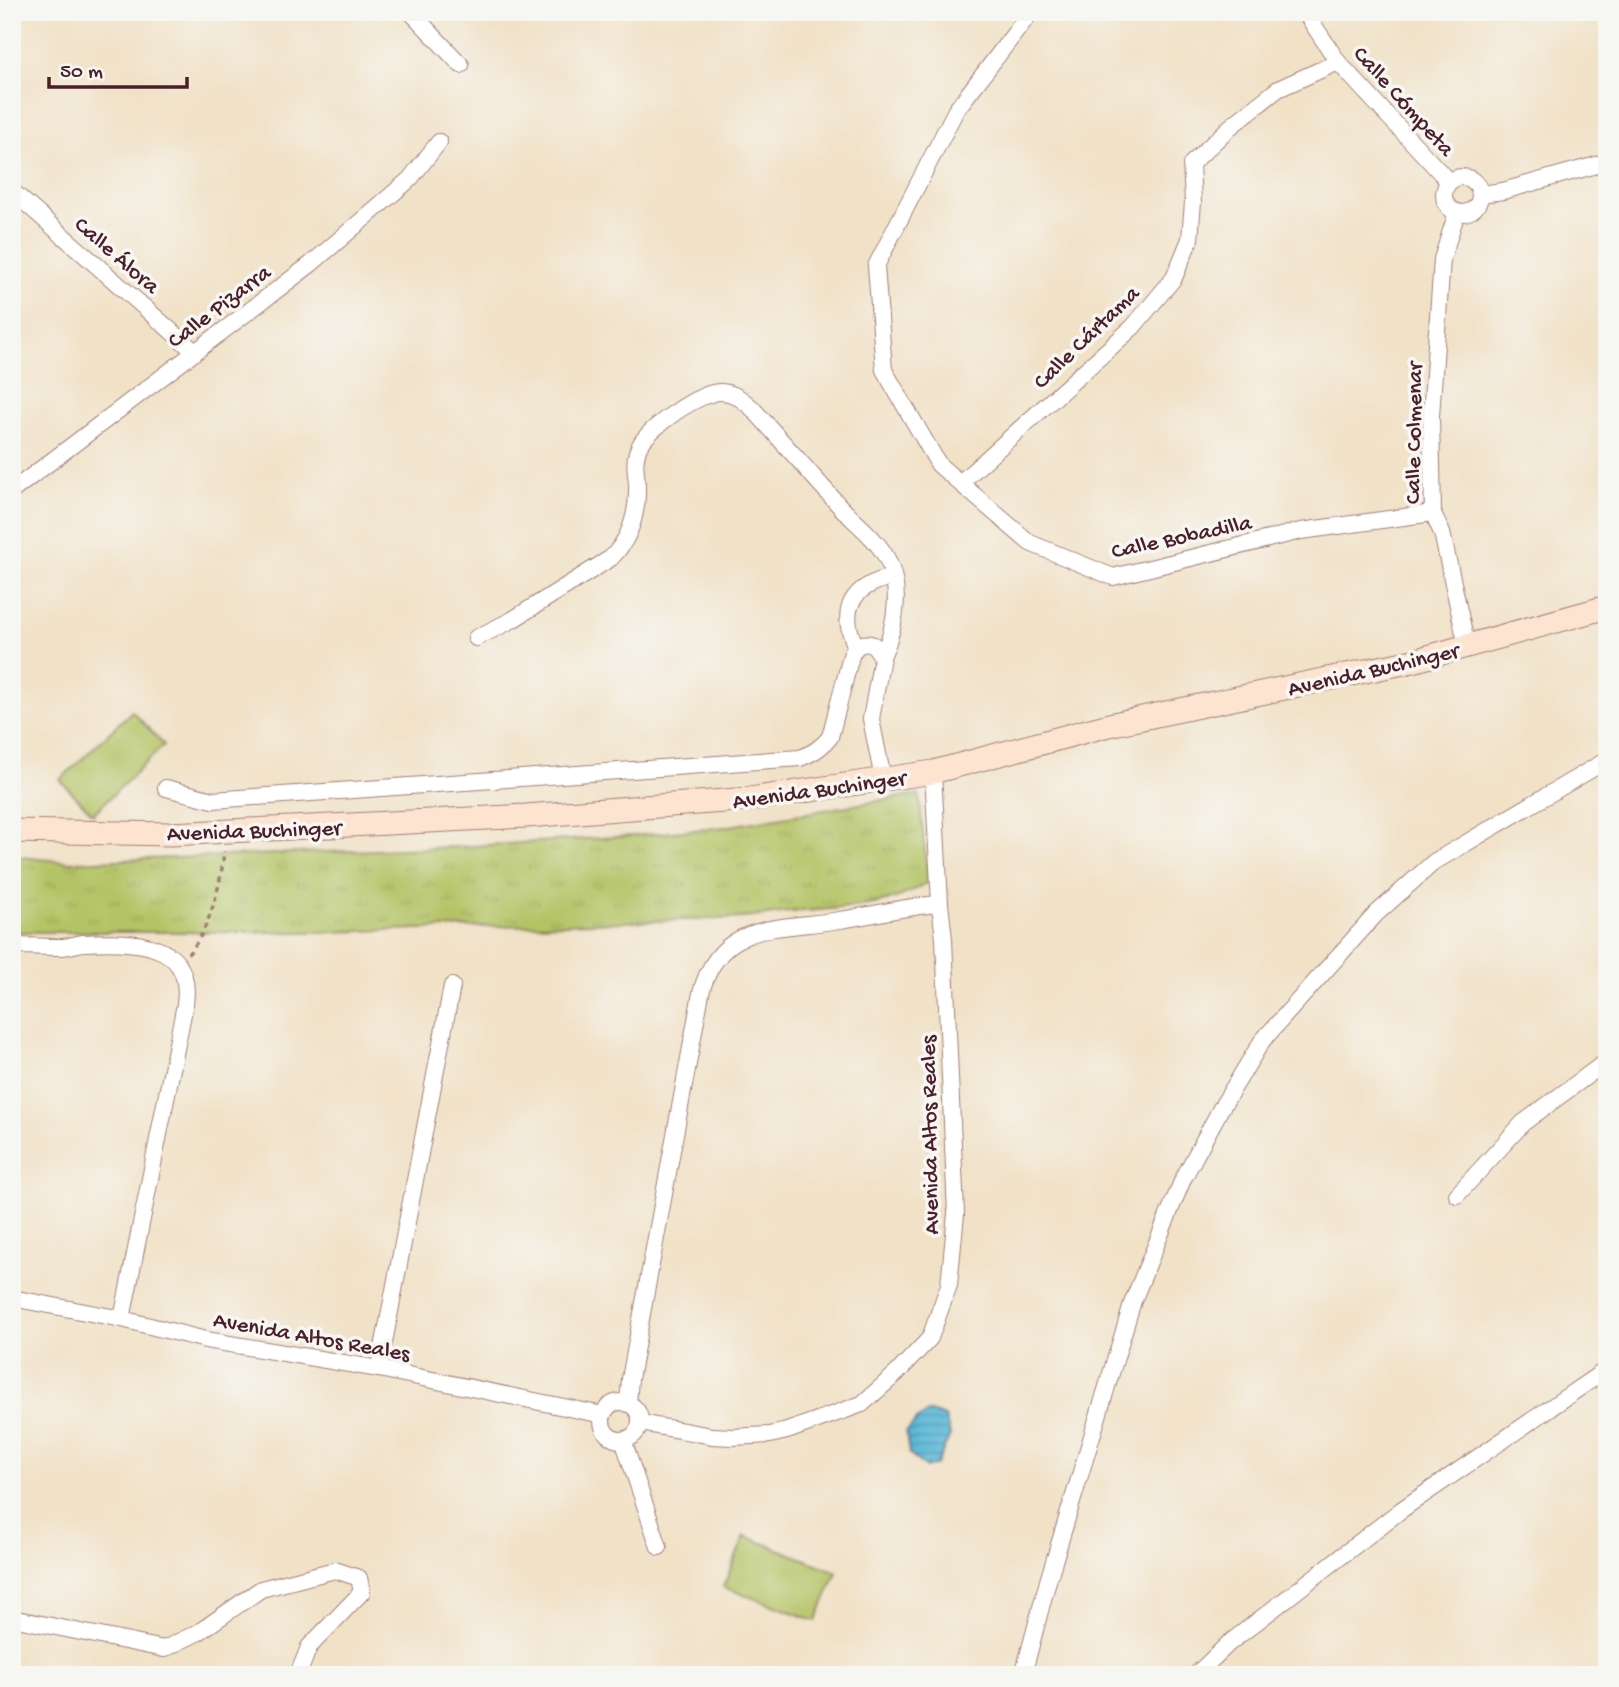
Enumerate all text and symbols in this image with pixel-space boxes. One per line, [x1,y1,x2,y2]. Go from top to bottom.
street label: Calle Cómpeta [1346,42,1460,164]
scale bar [49,46,187,90]
text: 50 m [60,61,103,86]
street label: Calle Álora [68,212,165,302]
street label: Calle Pizarra [163,259,278,355]
street label: Calle Cártama [1029,280,1147,396]
street label: Calle Colmenar [1401,360,1430,504]
street label: Calle Bobadilla [1109,510,1256,566]
street label: Avenida Buchinger [1286,638,1464,704]
street label: Avenida Buchinger [731,766,910,817]
street label: Avenida Buchinger [166,816,344,849]
street label: Avenida Altos Reales [916,1035,947,1235]
street label: Avenida Altos Reales [211,1308,412,1369]

